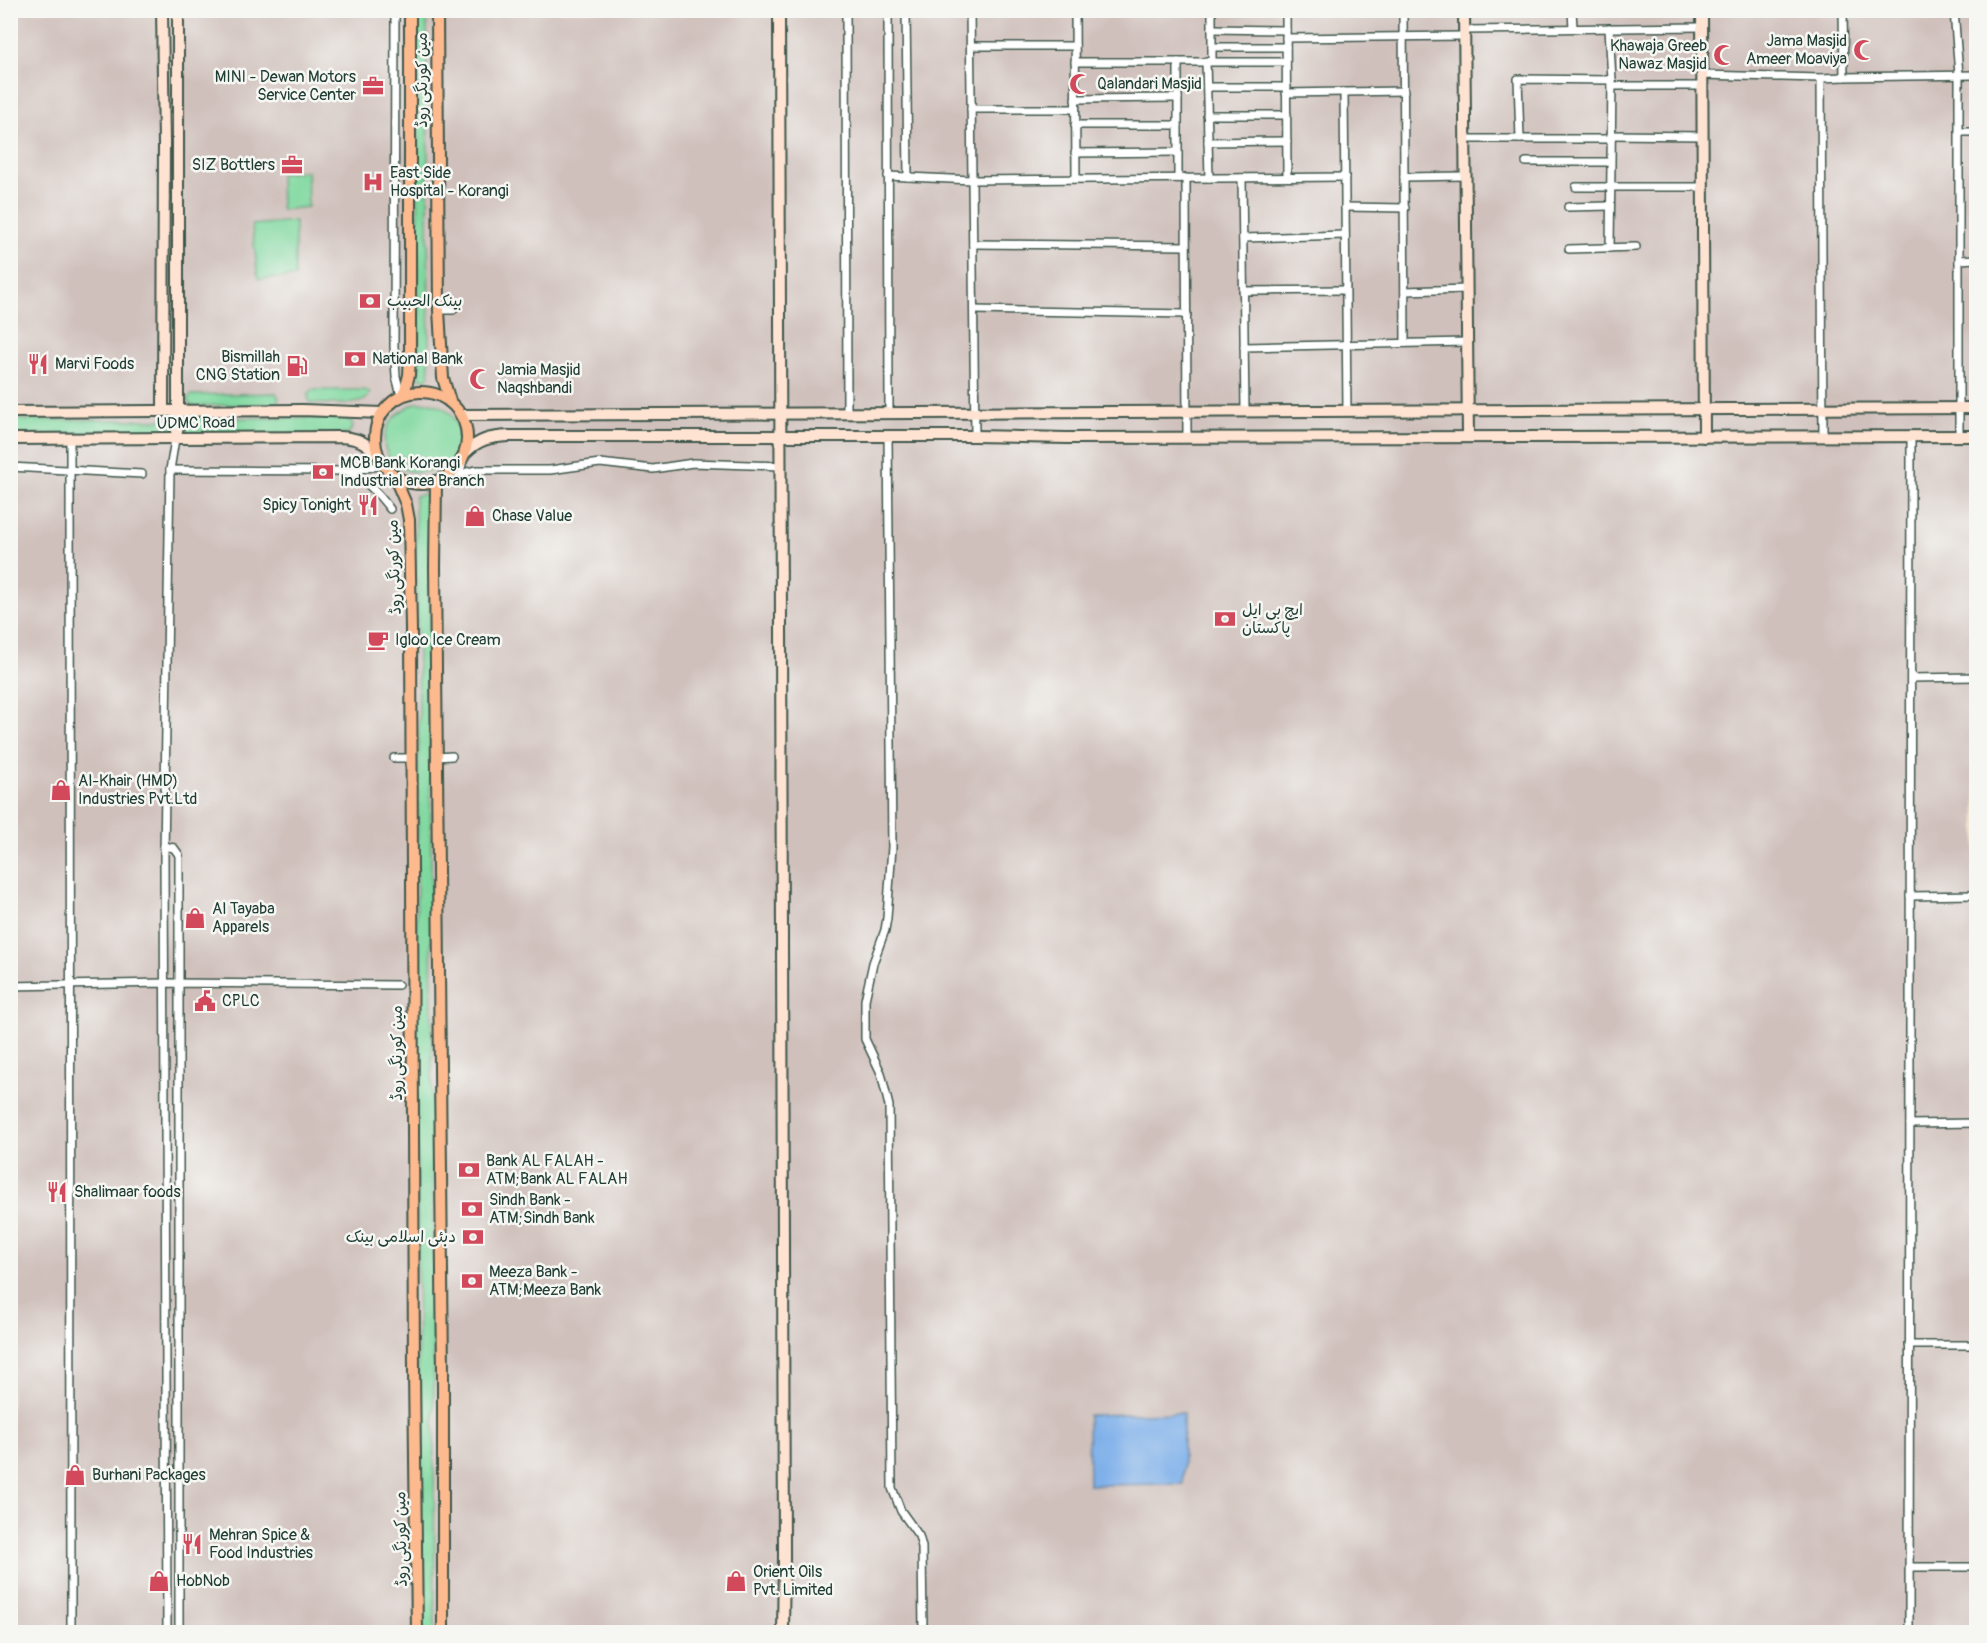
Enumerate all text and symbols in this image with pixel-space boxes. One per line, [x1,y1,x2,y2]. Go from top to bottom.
place label: Jama Masjid Ameer Moaviya [1746,31,1847,69]
street label: مین کورنگی روڈ [412,32,432,128]
place label: Khawaja Greeb Nawaz Masjid [1610,36,1707,74]
mosque icon: Jama Masjid Ameer Moaviya [1852,38,1876,62]
mosque icon: Khawaja Greeb Nawaz Masjid [1712,43,1736,67]
place label: MINI - Dewan Motors Service Center [215,67,356,105]
mosque icon: Qalandari Masjid [1068,72,1092,96]
office icon: MINI - Dewan Motors Service Center [361,74,385,98]
place label: Qalandari Masjid [1097,74,1202,94]
office icon: SIZ Bottlers [280,153,304,177]
place label: SIZ Bottlers [192,155,275,175]
place label: East Side Hospital - Korangi [390,163,509,201]
hospital icon: East Side Hospital - Korangi [361,170,385,194]
bank icon: بينک الحبيب [358,289,382,313]
place label: بينک الحبيب [387,291,462,311]
place label: Bismillah CNG Station [196,347,280,385]
bank icon: National Bank [343,347,367,371]
place label: National Bank [372,349,463,369]
restaurant icon: Marvi Foods [26,352,50,376]
place label: Marvi Foods [55,354,134,374]
fuel station icon: Bismillah CNG Station [285,354,309,378]
place label: Jamia Masjid Naqshbandi [497,360,581,398]
mosque icon: Jamia Masjid Naqshbandi [468,367,492,391]
street label: UDMC Road [157,412,235,434]
place label: MCB Bank Korangi Industrial area Branch [340,453,484,491]
bank icon: MCB Bank Korangi Industrial area Branch [311,460,335,484]
restaurant icon: Spicy Tonight [356,493,380,517]
place label: Spicy Tonight [262,495,352,515]
shop icon: Chase Value [463,504,487,528]
place label: Chase Value [492,506,572,526]
street label: مین کورنگی روڈ [382,519,406,615]
place label: ایچ بی ایل پاکستان [1242,600,1303,638]
bank icon: ایچ بی ایل پاکستان [1213,607,1237,631]
cafe icon: Igloo Ice Cream [366,628,390,652]
place label: Igloo Ice Cream [395,630,501,650]
place label: Al-Khair (HMD) Industries Pvt.Ltd [78,771,197,809]
shop icon: Al-Khair (HMD) Industries Pvt.Ltd [49,778,73,802]
place label: Al Tayaba Apparels [212,899,275,937]
shop icon: Al Tayaba Apparels [183,906,207,930]
public building icon: CPLC [193,989,217,1013]
place label: CPLC [222,991,260,1011]
street label: مین کورنگی روڈ [387,1005,407,1101]
place label: Bank AL FALAH - ATM;Bank AL FALAH [486,1151,628,1189]
bank icon: Bank AL FALAH - ATM;Bank AL FALAH [457,1158,481,1182]
restaurant icon: Shalimaar foods [45,1180,69,1204]
place label: Shalimaar foods [74,1182,181,1202]
place label: Sindh Bank - ATM;Sindh Bank [489,1190,595,1228]
bank icon: Sindh Bank - ATM;Sindh Bank [460,1197,484,1221]
bank icon: دبئی اسلامی بینک [461,1225,485,1249]
place label: دبئی اسلامی بینک [346,1227,456,1247]
place label: Meeza Bank - ATM;Meeza Bank [489,1262,602,1300]
bank icon: Meeza Bank - ATM;Meeza Bank [460,1269,484,1293]
shop icon: Burhani Packages [63,1463,87,1487]
place label: Burhani Packages [92,1465,206,1485]
street label: مین کورنگی روڈ [390,1491,412,1587]
place label: Mehran Spice & Food Industries [209,1525,313,1563]
restaurant icon: Mehran Spice & Food Industries [180,1532,204,1556]
place label: Orient Oils Pvt. Limited [753,1562,833,1600]
shop icon: HobNob [147,1569,171,1593]
shop icon: Orient Oils Pvt. Limited [724,1569,748,1593]
place label: HobNob [176,1571,230,1591]

